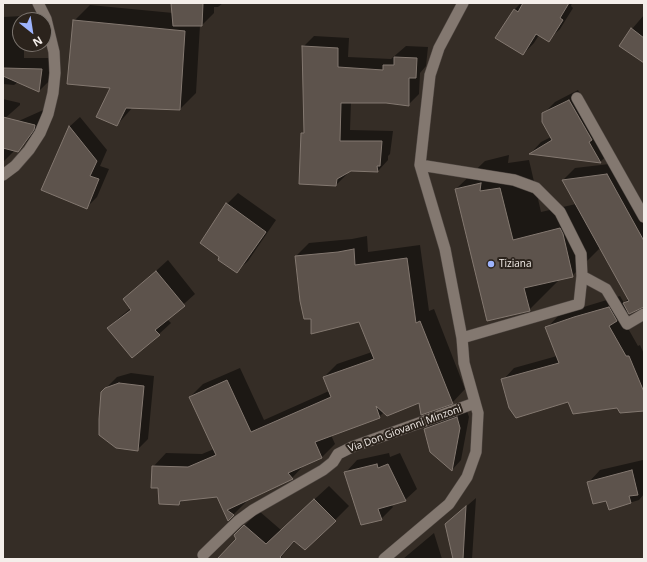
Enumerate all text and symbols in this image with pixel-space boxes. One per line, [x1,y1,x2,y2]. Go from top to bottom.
north arrow [12,12,52,52]
text: N [30,33,45,51]
place label: Tiziana [499,258,531,270]
marker: Tiziana [486,259,496,269]
street label: Via Don Giovanni Minzoni [347,403,463,455]

